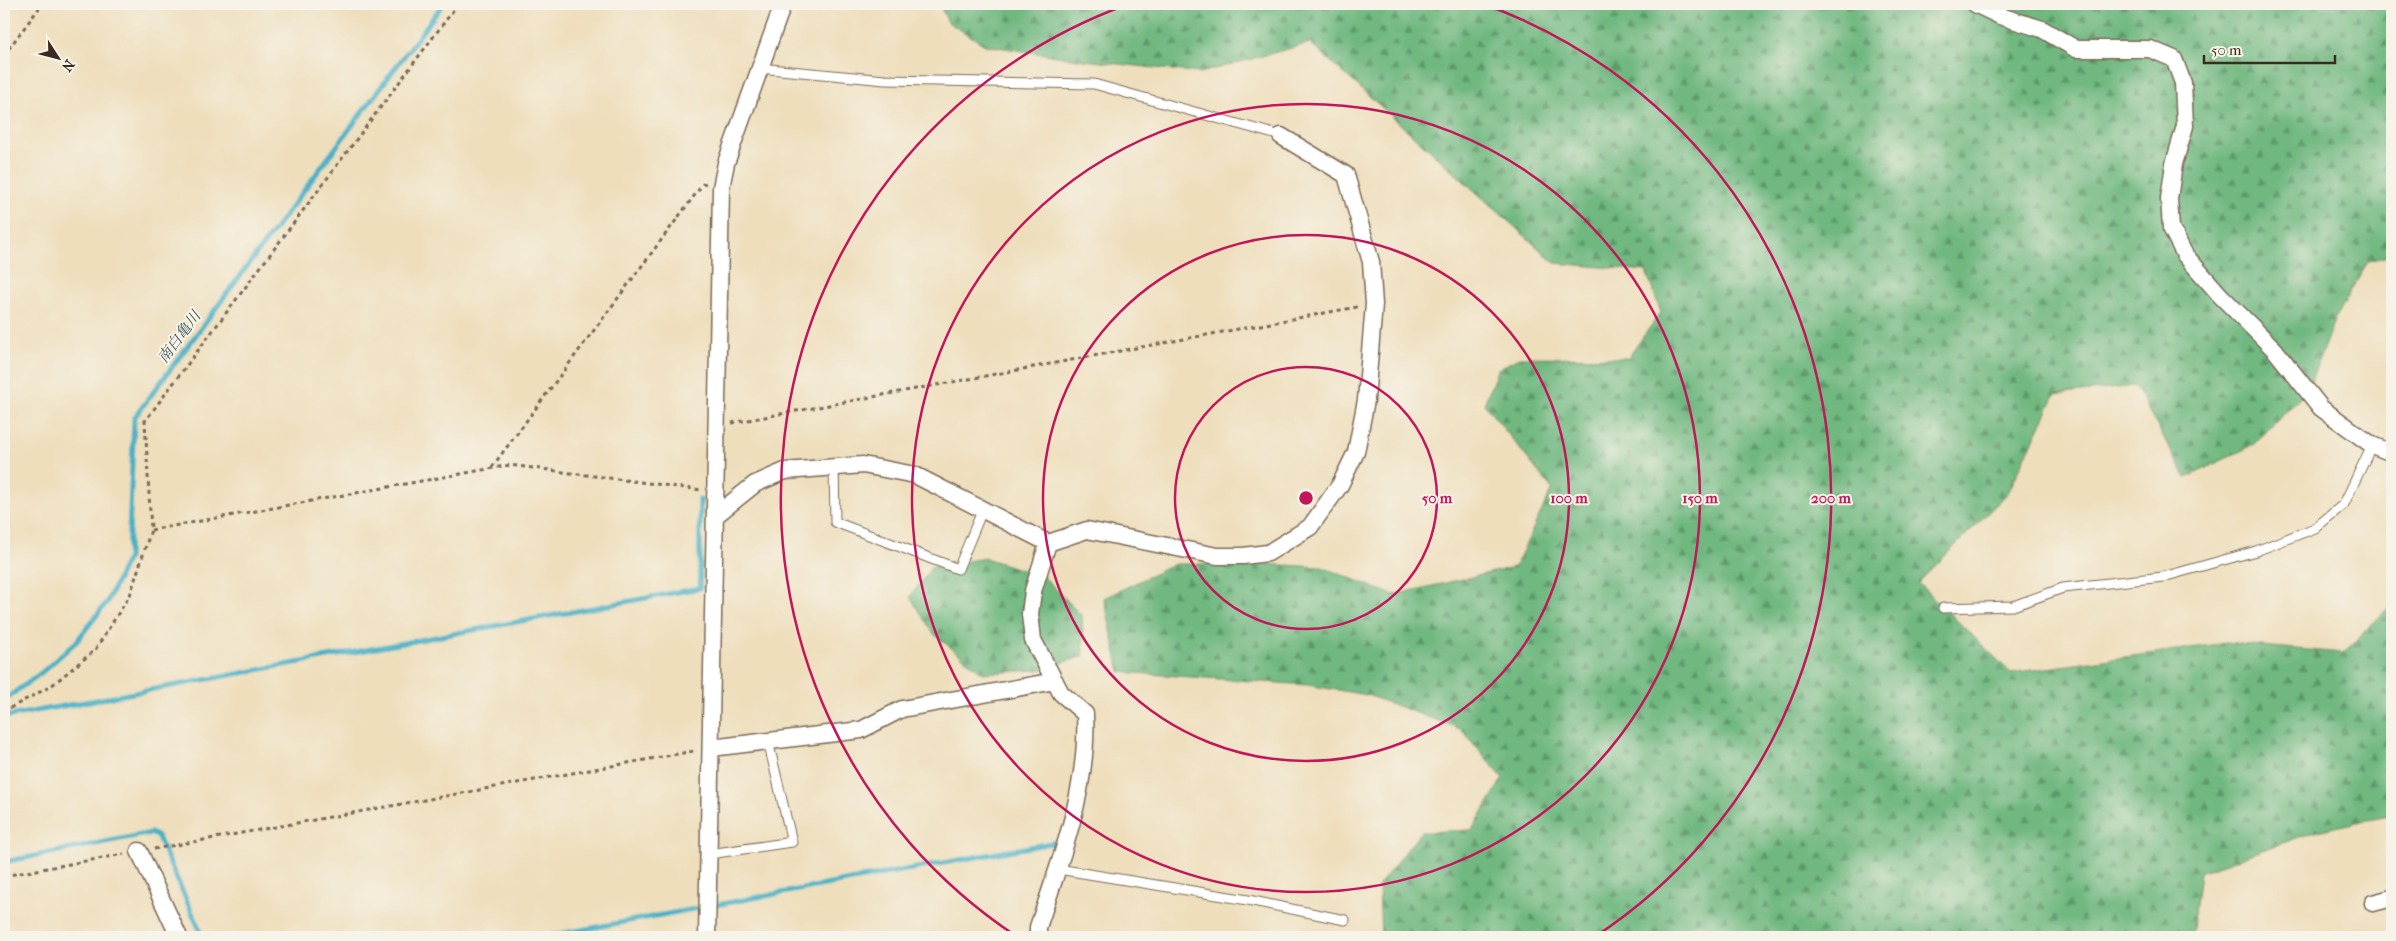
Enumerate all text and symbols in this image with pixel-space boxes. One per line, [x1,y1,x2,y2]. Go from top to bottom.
north arrow [32,32,82,82]
scale bar [2204,32,2335,64]
text: 50 m [2211,41,2242,59]
text: N [58,56,78,75]
water label: 南白亀川 [154,306,205,366]
centre of rings [1297,489,1315,507]
text: 50 m [1422,489,1453,507]
text: 100 m [1550,489,1588,507]
text: 150 m [1682,489,1718,507]
text: 200 m [1811,489,1851,507]

